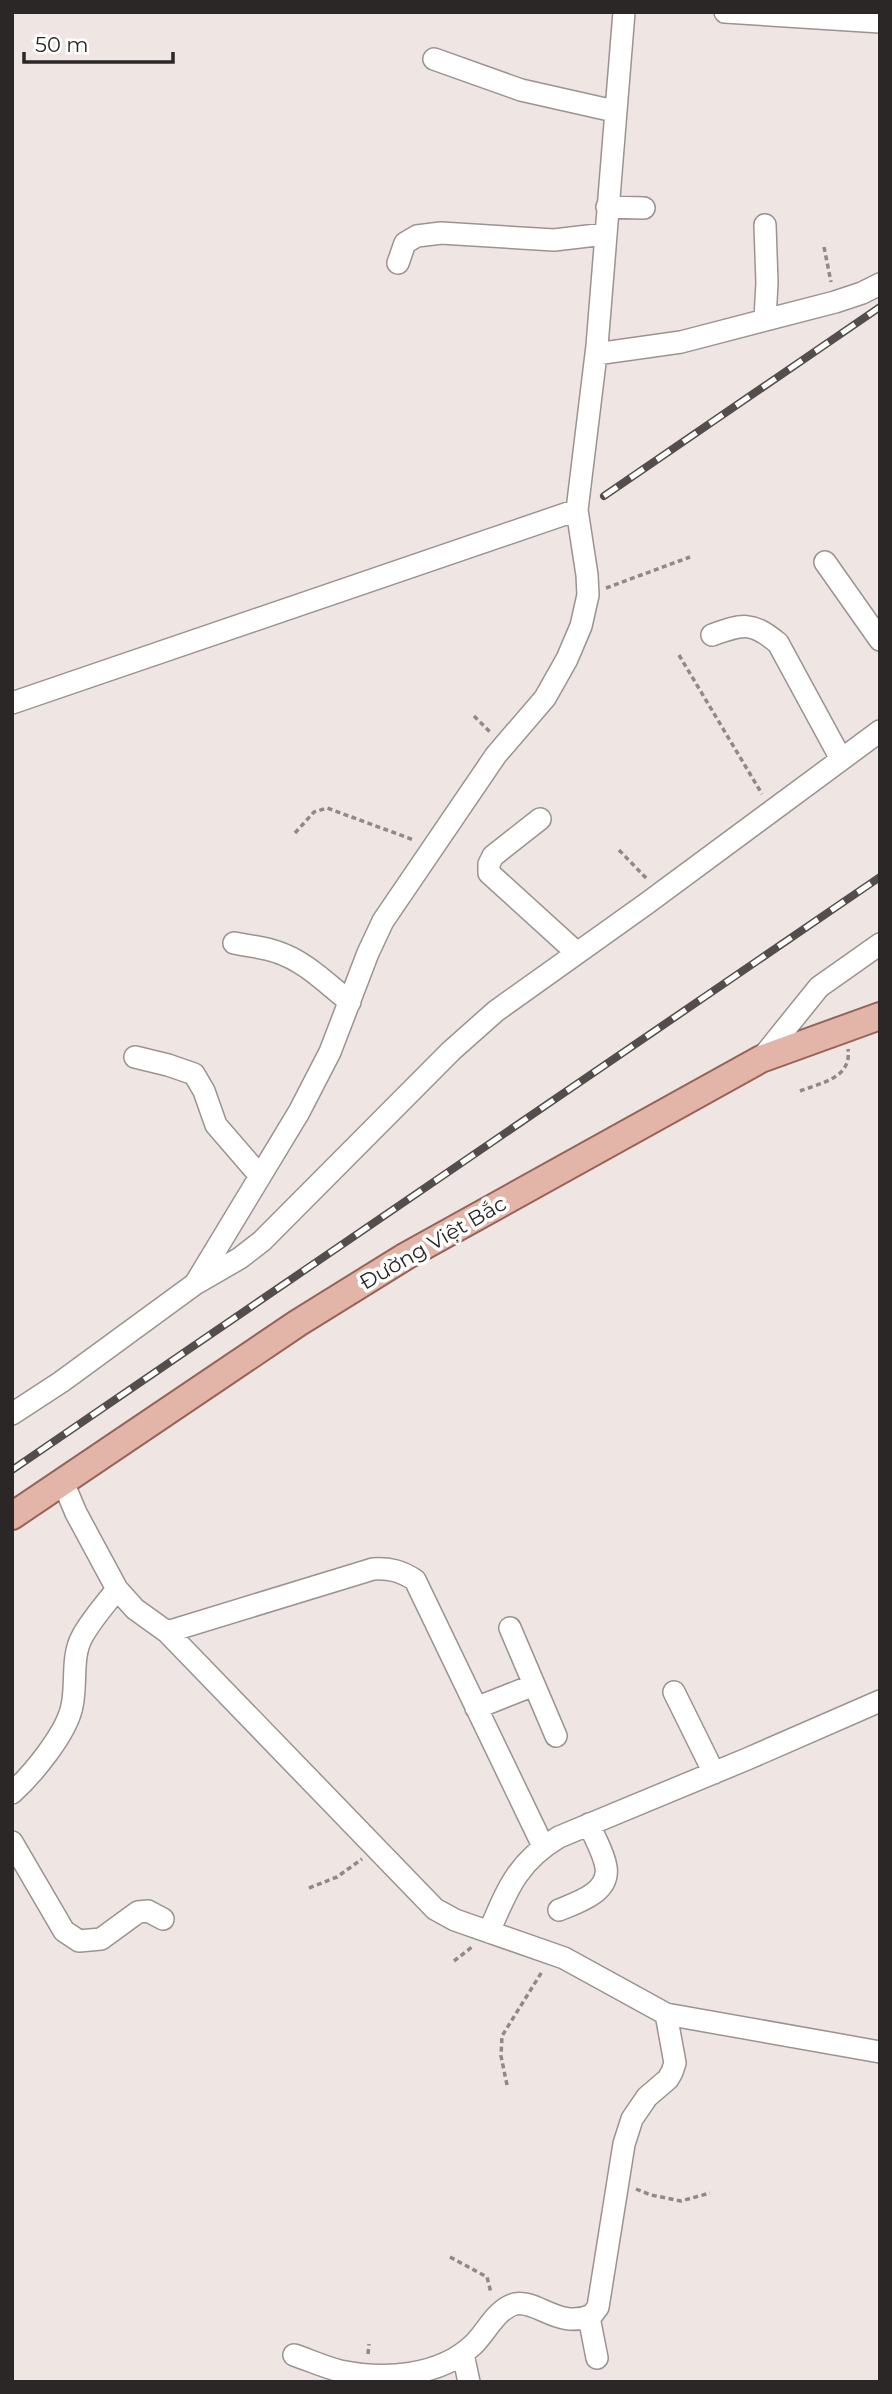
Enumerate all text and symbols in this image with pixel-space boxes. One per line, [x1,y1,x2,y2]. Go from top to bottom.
scale bar [24,21,173,65]
text: 50 m [35,32,89,57]
street label: Đường Việt Bắc [355,1190,511,1295]

